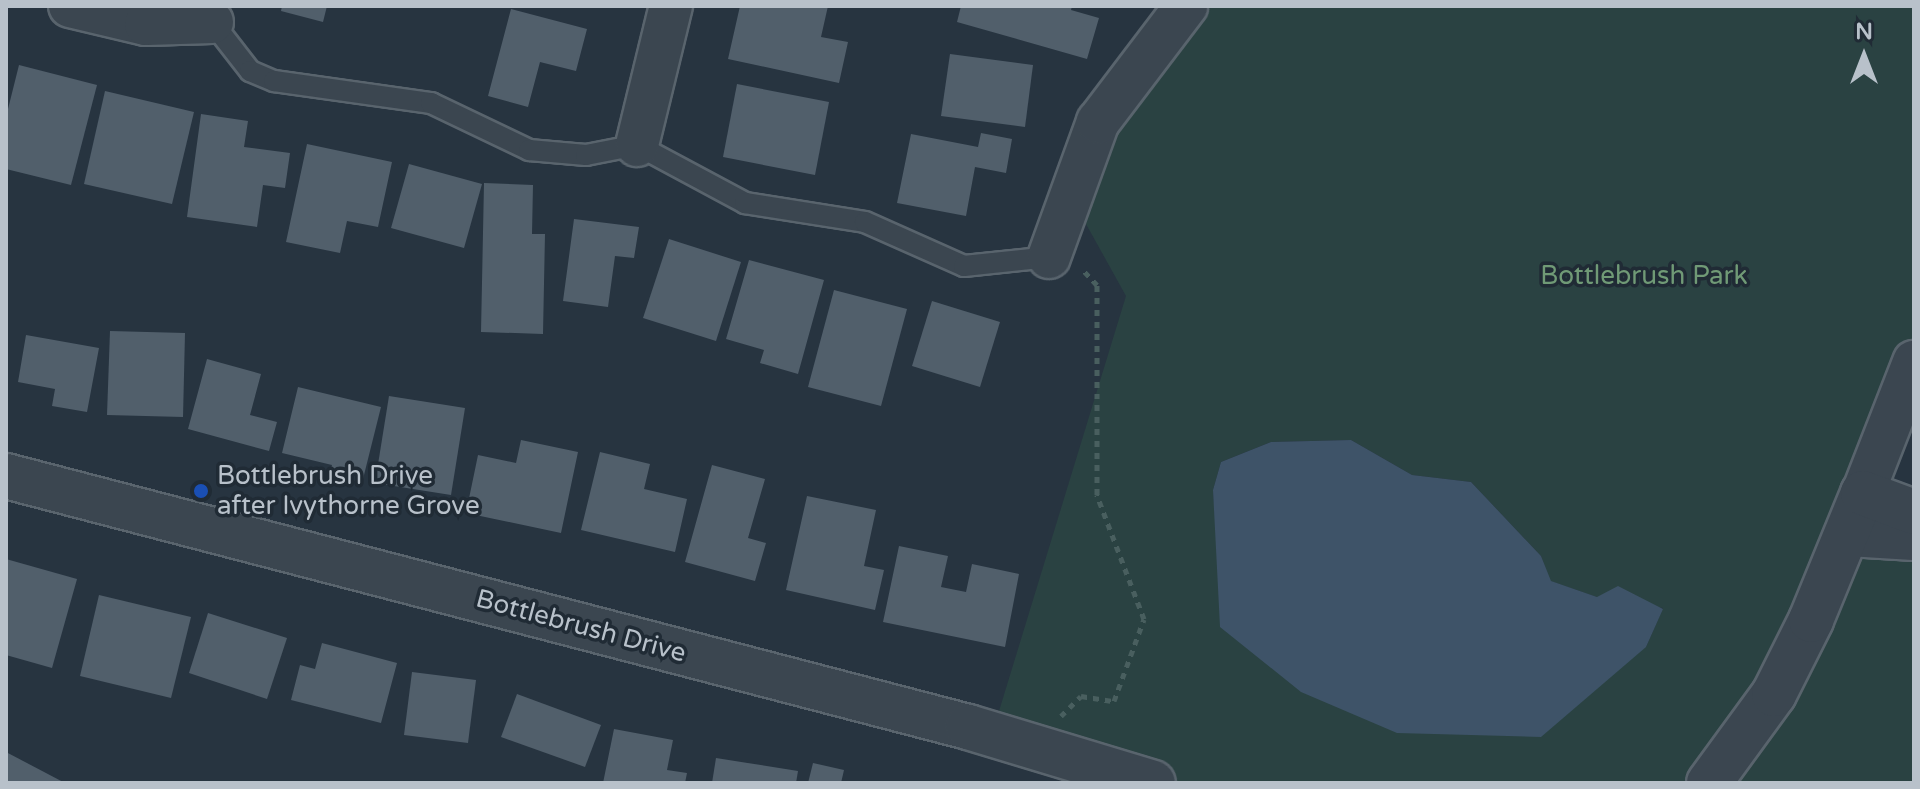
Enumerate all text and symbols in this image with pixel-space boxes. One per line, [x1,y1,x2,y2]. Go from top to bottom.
north arrow [1824,16,1904,96]
text: N [1855,19,1873,45]
park label: Bottlebrush Park [1540,260,1748,292]
place label: Bottlebrush Drive after Ivythorne Grove [217,460,480,522]
marker: Bottlebrush Drive after Ivythorne Grove [192,482,210,500]
street label: Bottlebrush Drive [473,583,689,669]

